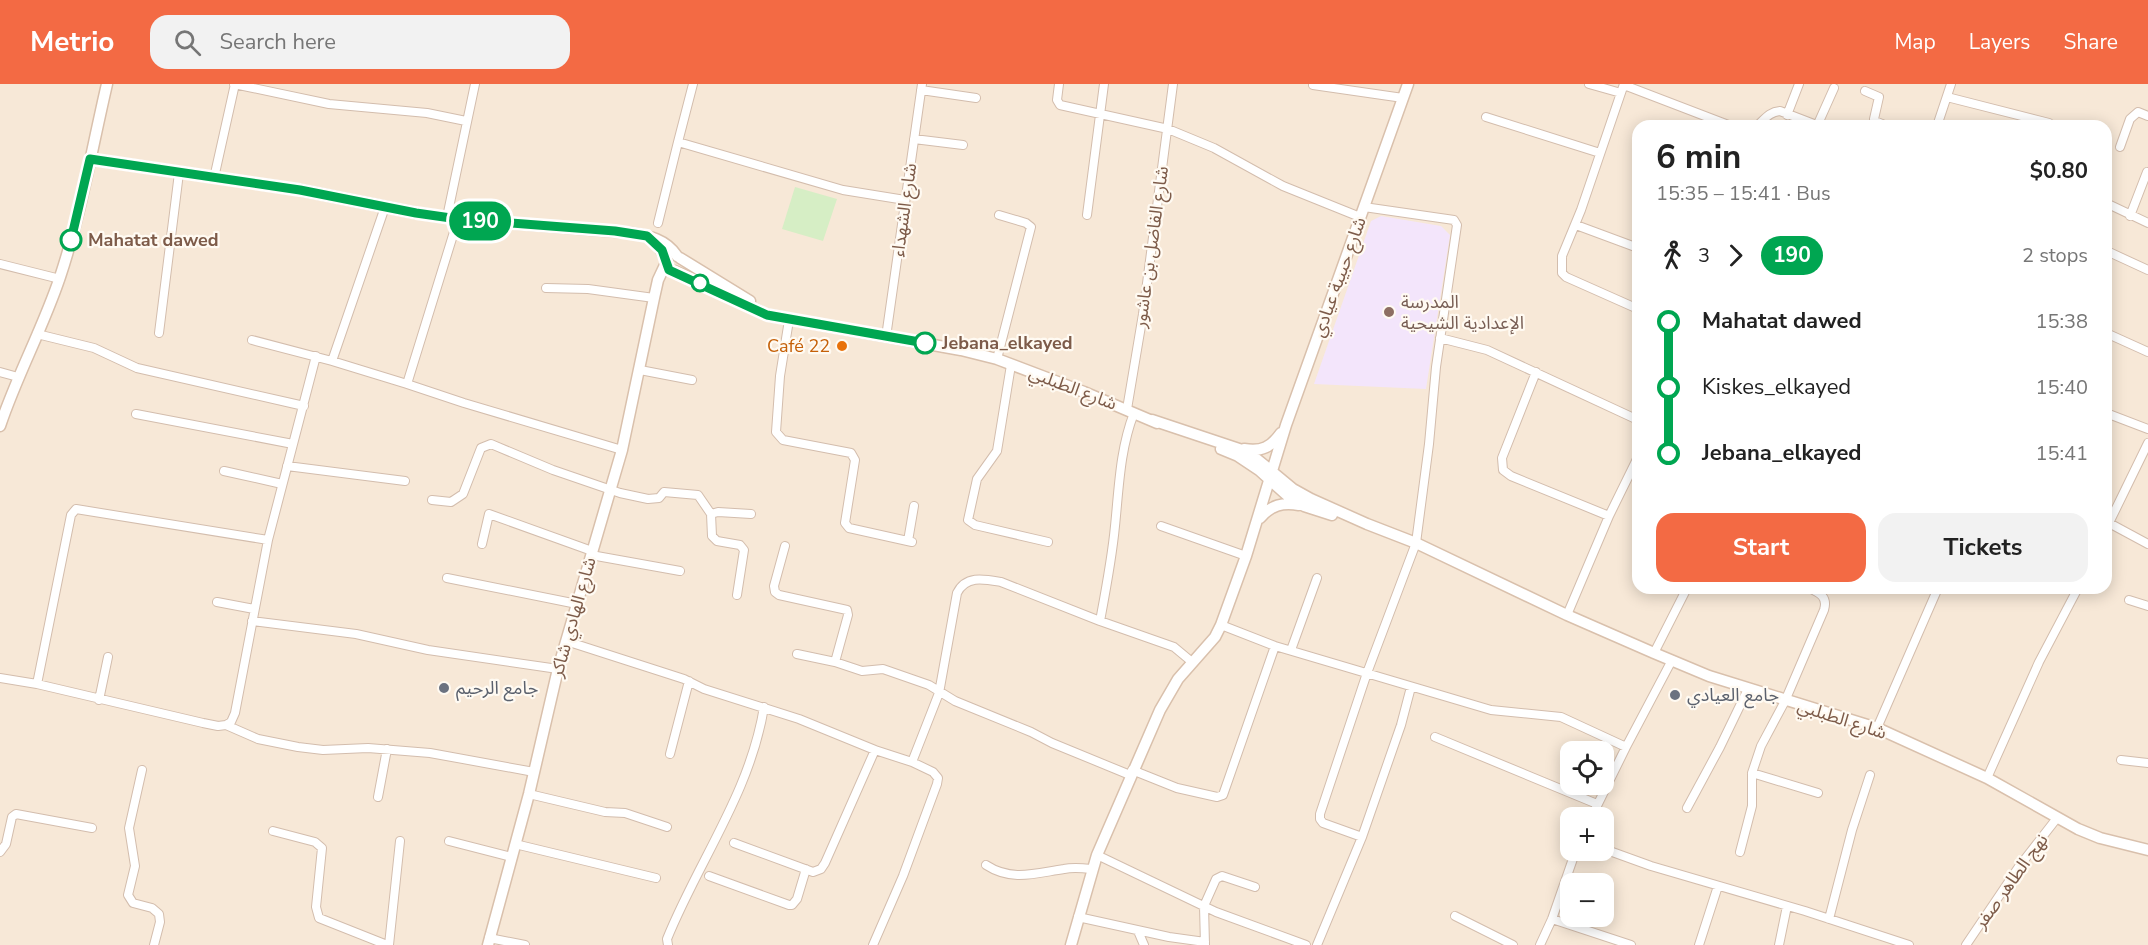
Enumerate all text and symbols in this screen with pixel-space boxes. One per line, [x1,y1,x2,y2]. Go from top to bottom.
search box [150,15,570,69]
text: Metrio [30,23,114,61]
icon: search [171,26,204,59]
text: Search here [219,27,336,57]
text: Map [1894,28,1936,56]
text: Layers [1969,28,2030,56]
text: Share [2063,28,2118,56]
text: 6 min [1656,135,1741,180]
text: $0.80 [2030,156,2088,186]
street label: شارع الشهداء [886,162,924,259]
street label: شارع الفاضل بن عاشور [1128,165,1176,331]
text: 15:35 – 15:41 · Bus [1656,180,1831,207]
line badge: 190 [446,202,514,240]
text: 190 [461,207,499,235]
street label: شارع حبيبة عيادي [1306,214,1374,341]
place label: Mahatat dawed [88,228,219,252]
marker: Mahatat dawed [60,229,82,251]
icon: walk [1656,239,1689,272]
icon: forward [1719,239,1752,272]
text: 190 [1773,241,1811,269]
text: 3 [1698,242,1710,269]
text: 2 stops [2022,242,2088,269]
unlabelled marker [691,274,709,292]
place label: المدرسة الإعدادية الشيحية [1401,290,1524,335]
marker: المدرسة الإعدادية الشيحية [1382,305,1396,319]
text: Mahatat dawed [1702,306,1862,336]
text: 15:38 [2035,308,2088,335]
place label: Jebana_elkayed [941,331,1073,355]
marker: Jebana_elkayed [914,332,936,354]
place label: Café 22 [767,334,830,358]
marker: Café 22 [835,339,849,353]
street label: شارع الطبلبي [1025,360,1120,418]
text: Kiskes_elkayed [1702,372,1851,402]
text: 15:40 [2035,374,2088,401]
text: Jebana_elkayed [1702,438,1862,468]
text: 15:41 [2035,440,2088,467]
button: Start [1656,513,1866,582]
button: Tickets [1878,513,2088,582]
street label: شارع الهادي شاكر [544,554,604,681]
place label: جامع الرحيم [456,676,538,702]
marker: جامع الرحيم [437,681,451,695]
place label: جامع العيادي [1687,683,1779,709]
marker: جامع العيادي [1668,688,1682,702]
street label: شارع الطبلبي [1794,693,1890,747]
map controls [1560,741,1614,927]
button: locate [1560,741,1614,795]
button: + [1560,807,1614,861]
street label: نهج الطاهر صفر [1968,829,2054,935]
button: − [1560,873,1614,927]

